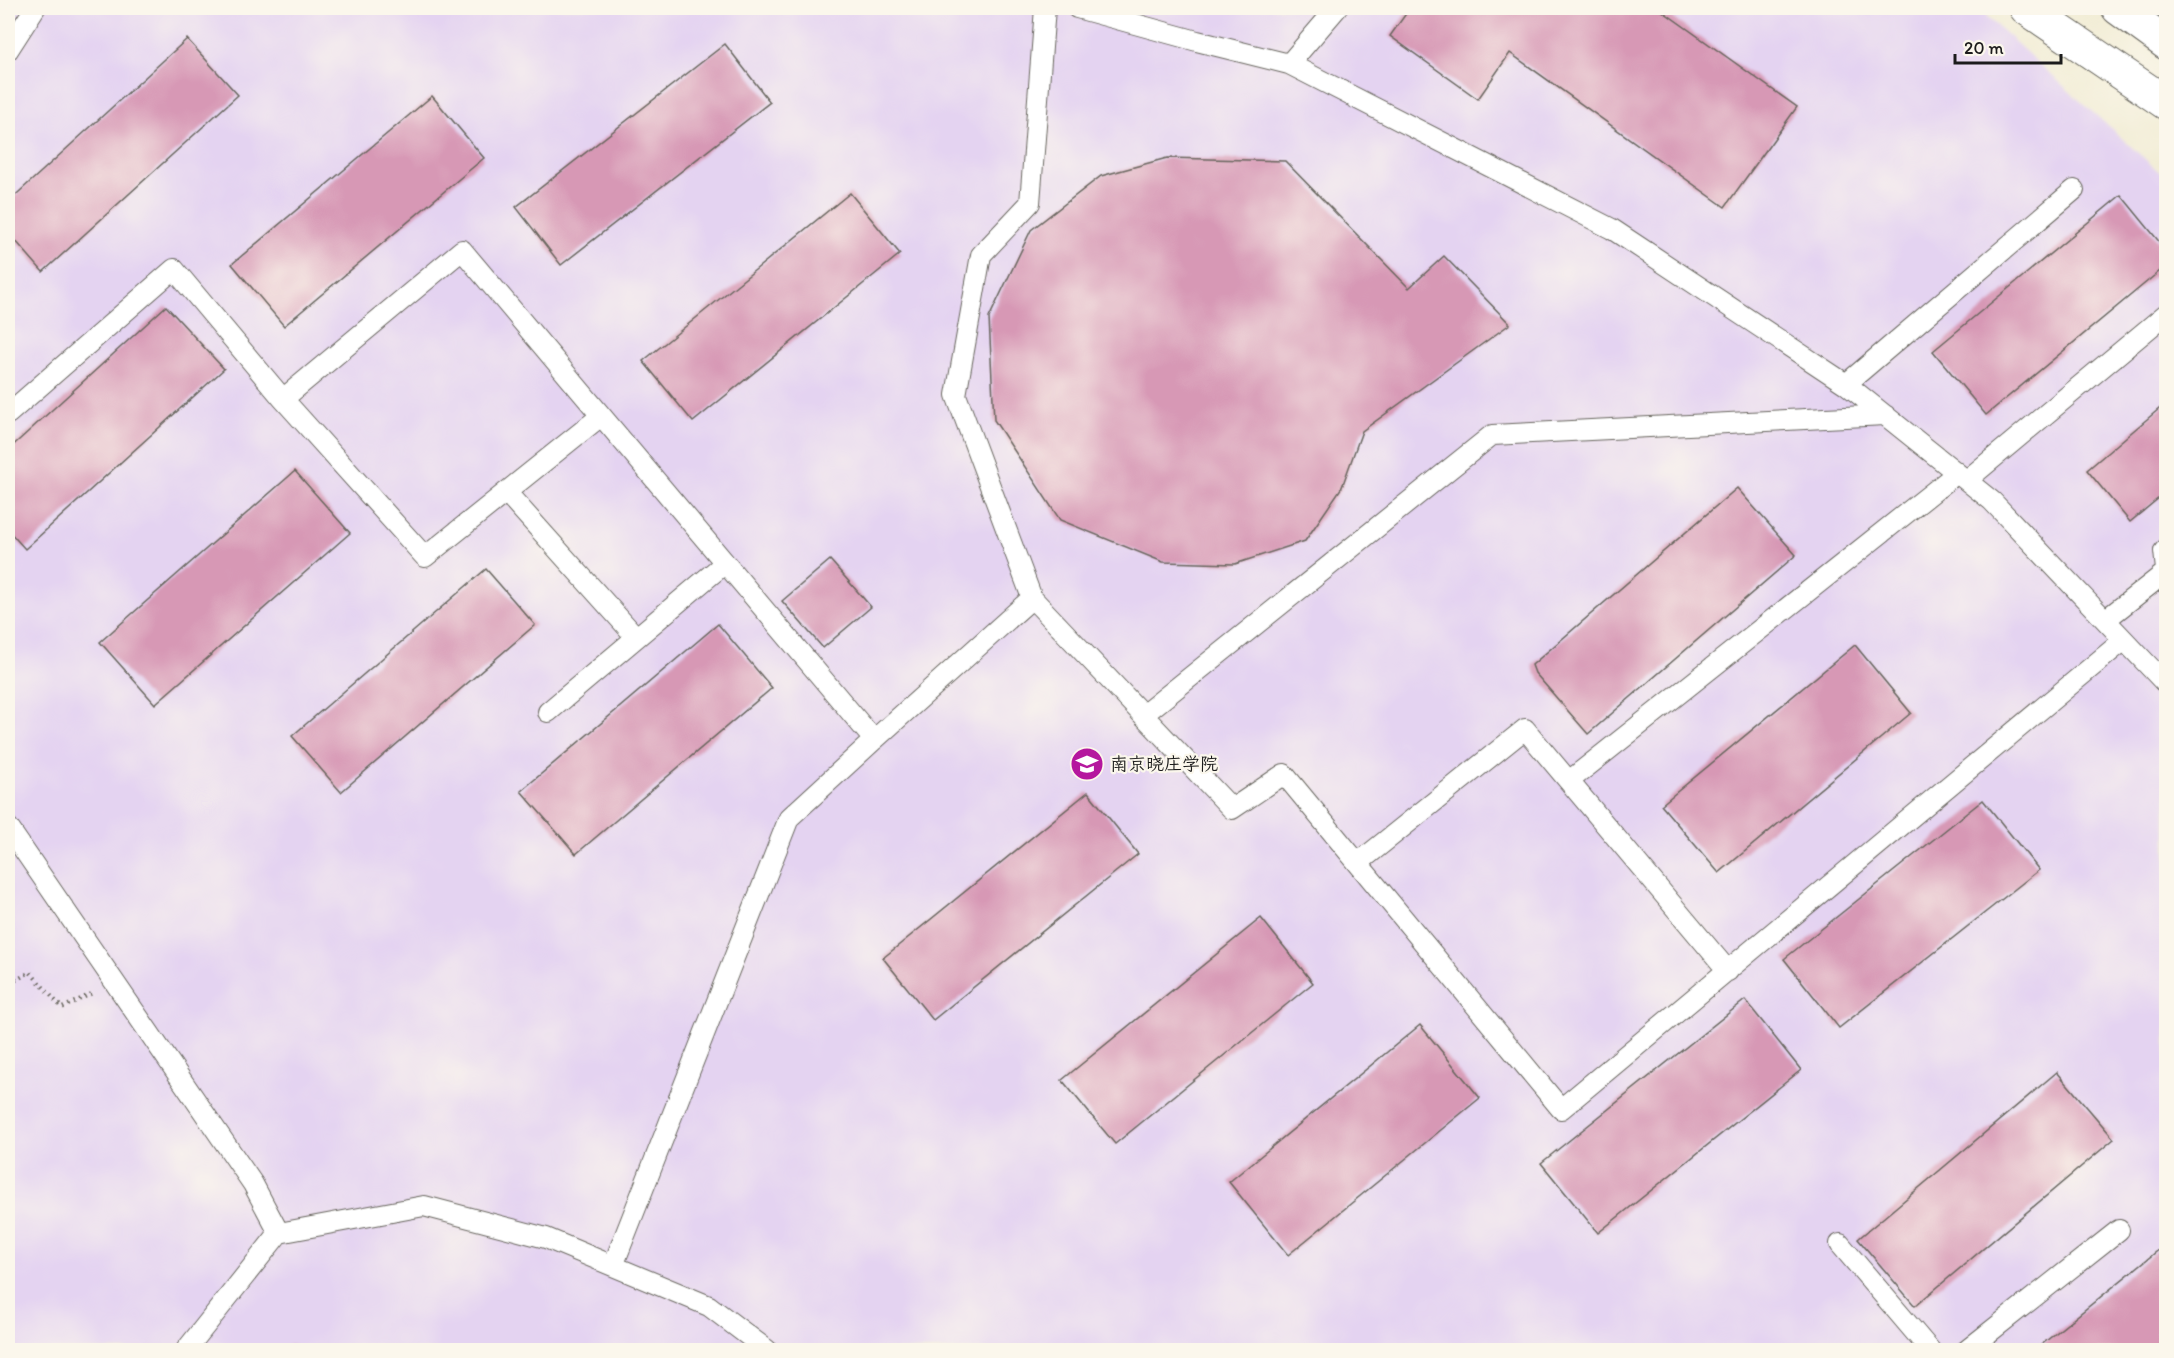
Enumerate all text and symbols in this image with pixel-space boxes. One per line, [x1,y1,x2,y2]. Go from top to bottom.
scale bar [1955,27,2062,65]
text: 20 m [1964,37,2004,59]
school or university icon: 南京晓庄学院 [1069,746,1105,782]
place label: 南京晓庄学院 [1110,753,1218,775]

